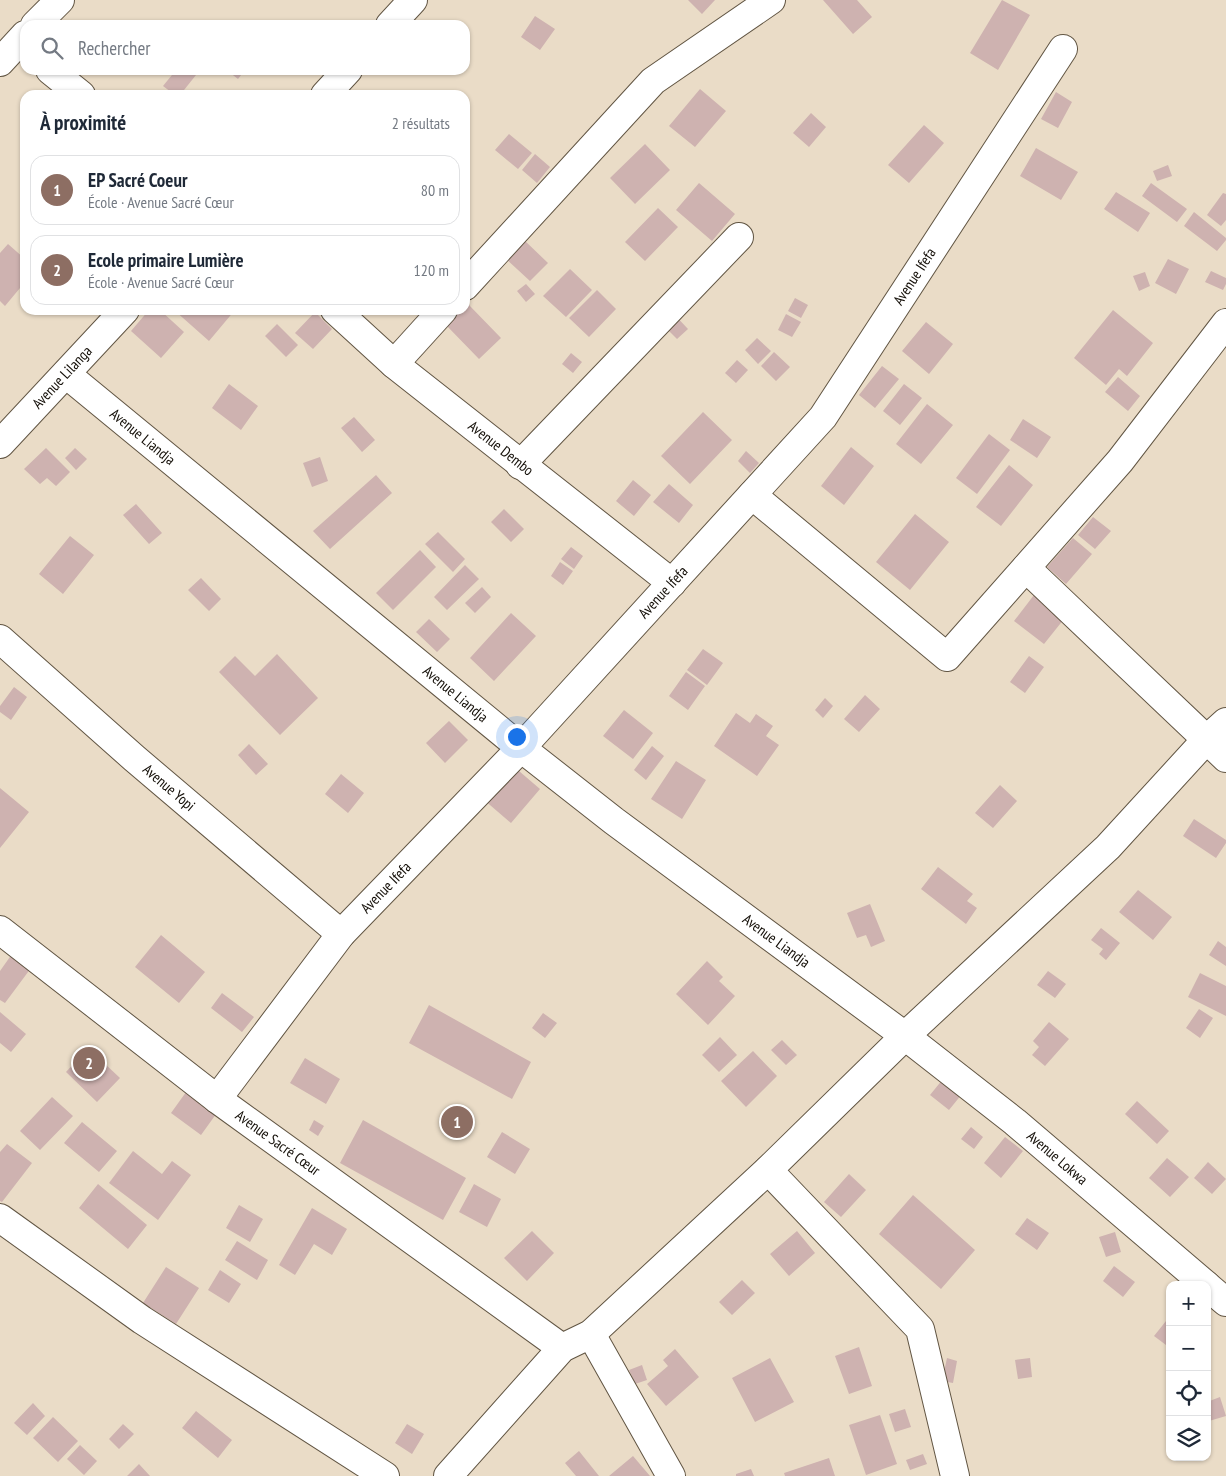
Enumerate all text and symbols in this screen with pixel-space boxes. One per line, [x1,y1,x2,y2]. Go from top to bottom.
search box [20,20,470,75]
icon: search [38,34,66,62]
text: Rechercher [78,36,150,60]
text: À proximité [40,109,126,136]
text: 2 résultats [392,113,450,133]
text: EP Sacré Coeur [88,168,187,192]
text: 1 [53,180,61,200]
text: 80 m [421,180,449,200]
text: École · Avenue Sacré Cœur [88,192,234,212]
street label: Avenue Ifefa [889,244,940,308]
text: Ecole primaire Lumière [88,248,244,272]
text: 2 [53,260,61,280]
text: 120 m [414,260,449,280]
text: École · Avenue Sacré Cœur [88,272,234,292]
street label: Avenue Lilanga [28,342,96,413]
street label: Avenue Liandja [106,404,179,469]
street label: Avenue Dembo [465,416,538,479]
street label: Avenue Ifefa [634,562,691,622]
street label: Avenue Liandja [419,661,492,726]
your location [504,724,530,750]
street label: Avenue Yopi [139,760,199,815]
street label: Avenue Ifefa [356,857,415,917]
street label: Avenue Liandja [739,909,814,972]
pin: 2 [73,1044,105,1082]
pin: 1 [441,1103,473,1141]
street label: Avenue Sacré Cœur [232,1106,325,1180]
street label: Avenue Lokwa [1023,1126,1092,1189]
map controls [1166,1281,1211,1461]
button: + [1166,1281,1211,1326]
button: − [1166,1326,1211,1371]
button: locate [1166,1371,1211,1416]
button: layers [1166,1416,1211,1461]

